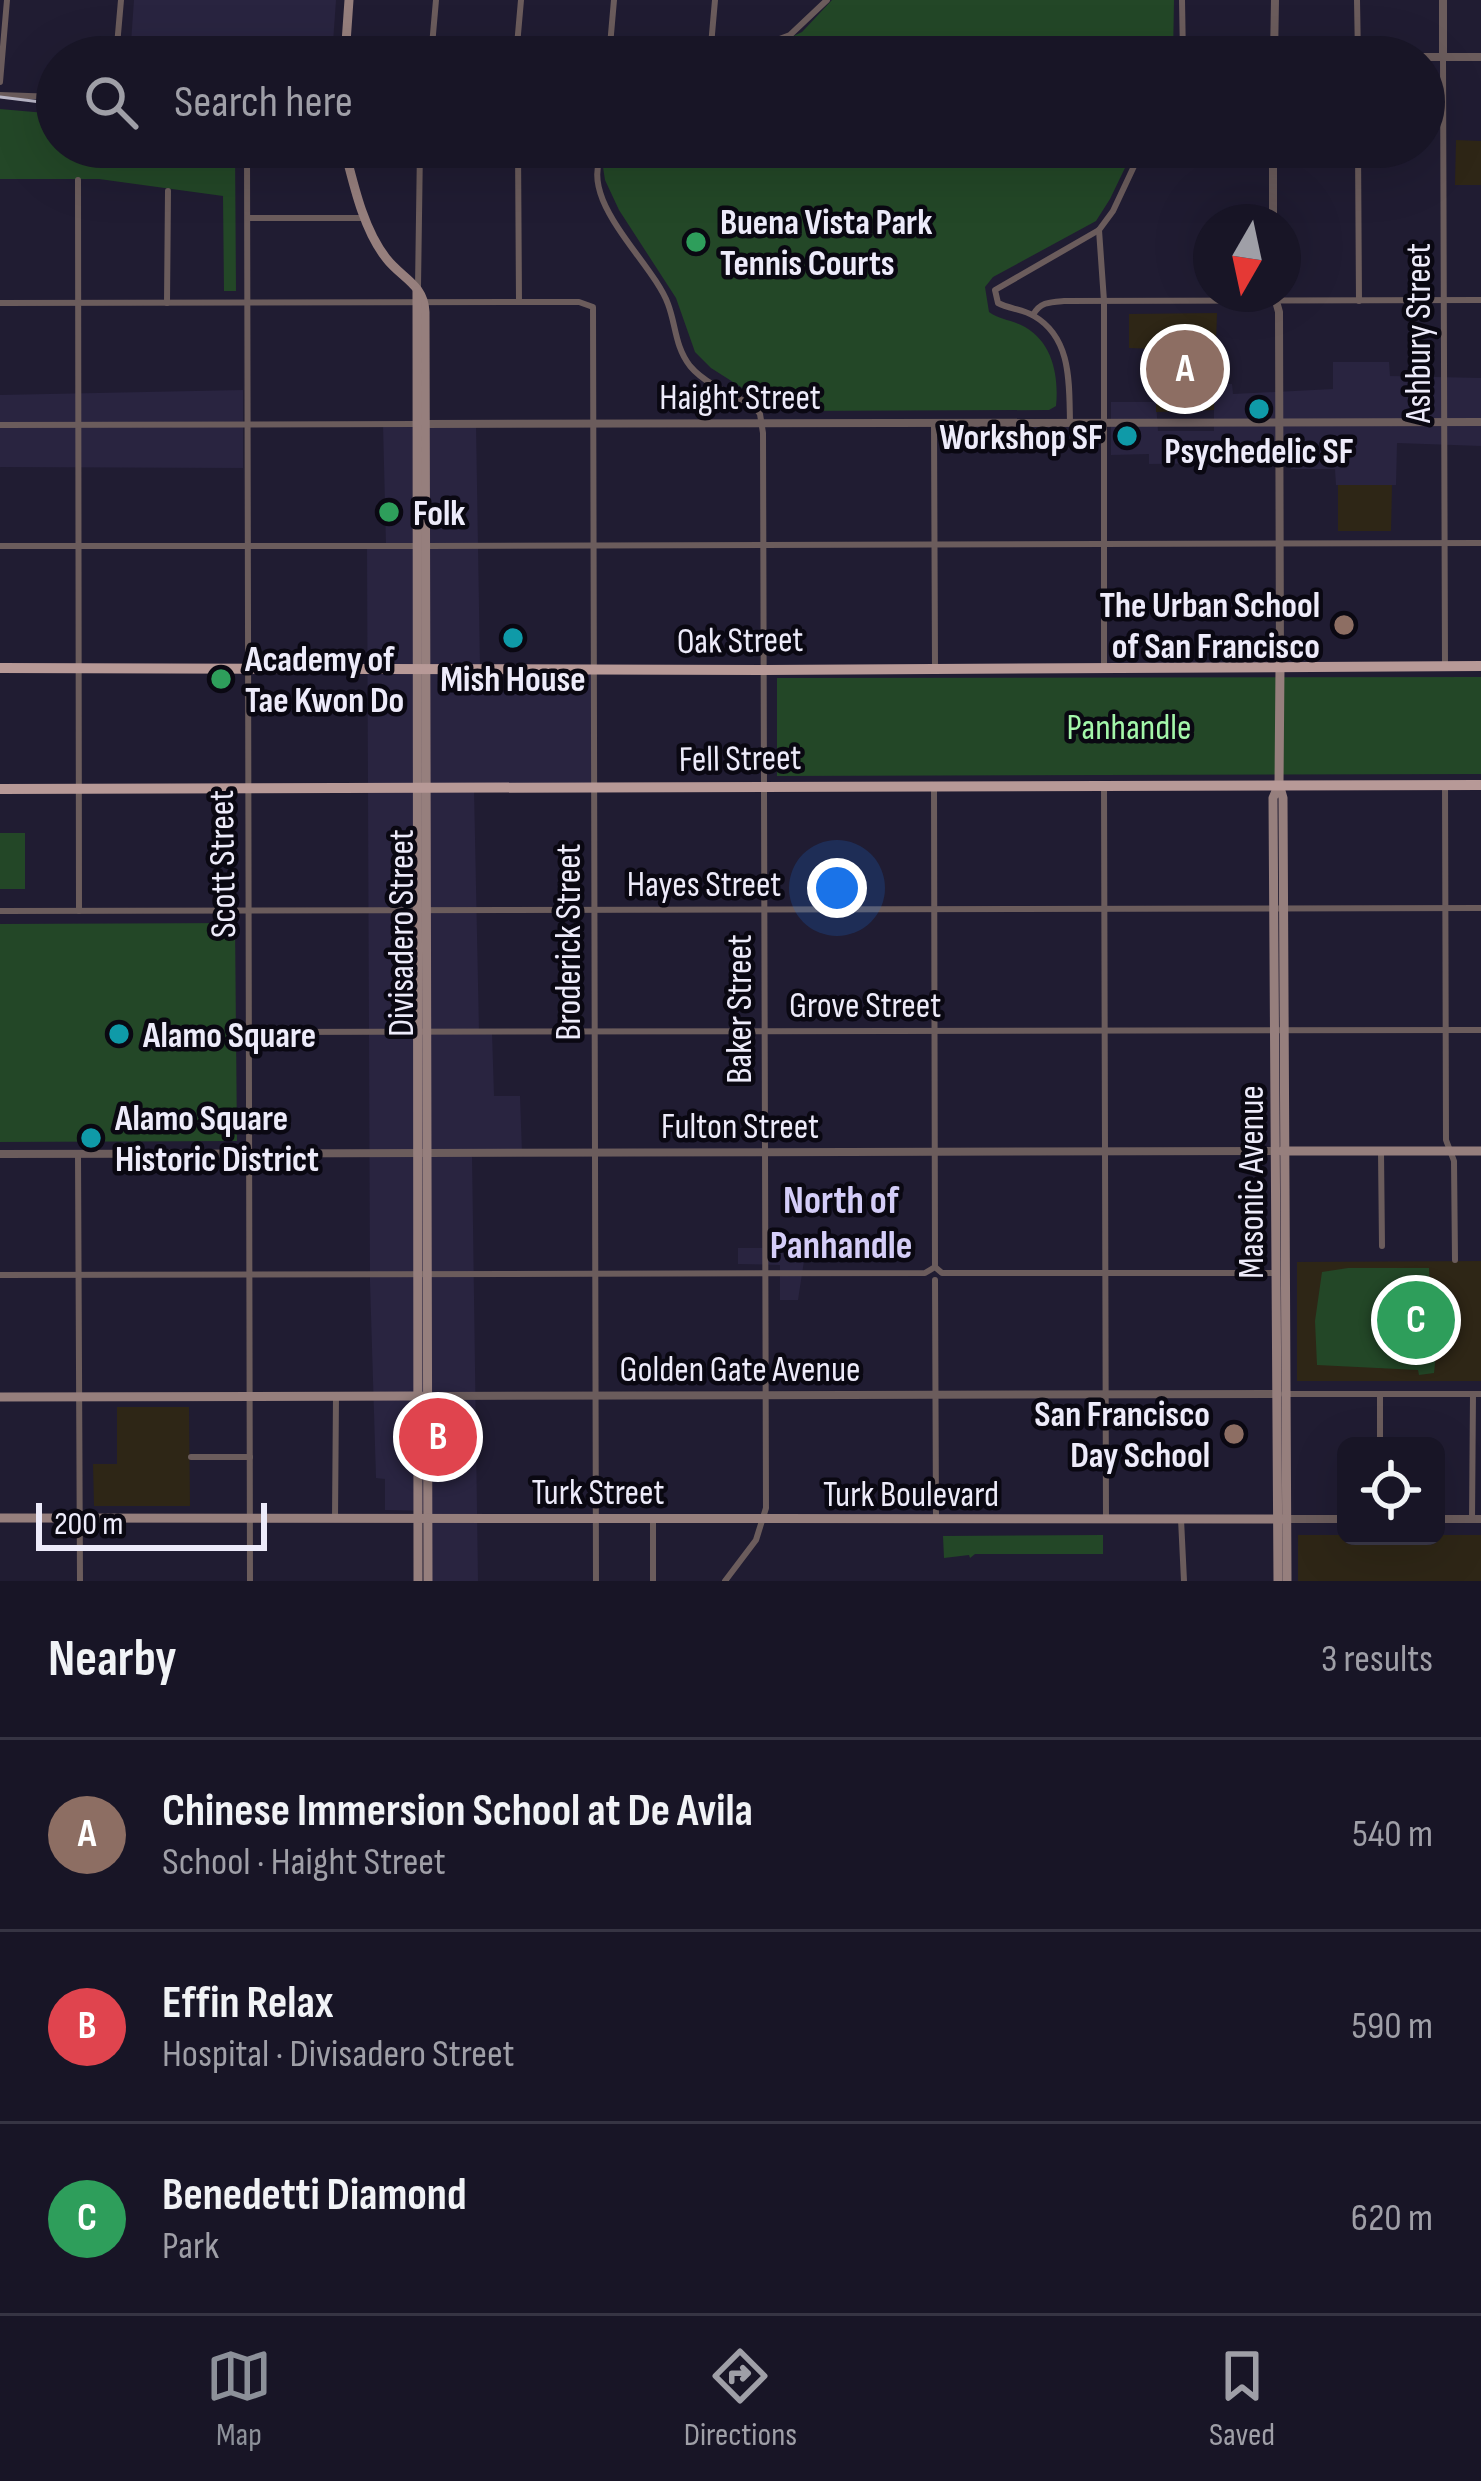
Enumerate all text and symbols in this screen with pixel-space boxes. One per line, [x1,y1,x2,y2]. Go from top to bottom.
search box [36,36,1445,168]
icon: search [78,69,144,135]
text: Search here [174,75,353,130]
place label: Buena Vista Park Tennis Courts [720,202,932,286]
north arrow [1193,204,1301,312]
marker: Buena Vista Park Tennis Courts [683,229,709,255]
street label: Ashbury Street [1398,243,1441,424]
pin: A [1146,324,1224,414]
street label: Haight Street [659,377,821,420]
marker: Psychedelic SF [1246,396,1272,422]
place label: Workshop SF [939,417,1103,460]
marker: Workshop SF [1114,423,1140,449]
place label: Psychedelic SF [1164,431,1354,474]
place label: Folk [413,493,465,536]
marker: Folk [376,499,402,525]
place label: The Urban School of San Francisco [1100,585,1320,669]
marker: The Urban School of San Francisco [1331,612,1357,638]
street label: Oak Street [676,619,804,664]
marker: Mish House [500,625,526,651]
place label: Academy of Tae Kwon Do [244,639,404,723]
place label: Mish House [440,659,586,702]
marker: Academy of Tae Kwon Do [208,666,234,692]
park label: Panhandle [1067,707,1191,750]
street label: Fell Street [678,737,802,782]
street label: Scott Street [201,789,246,938]
street label: Divisadero Street [381,829,424,1037]
street label: Broderick Street [548,843,591,1041]
your location [807,858,867,918]
street label: Hayes Street [627,864,781,907]
street label: Baker Street [719,934,762,1084]
street label: Grove Street [789,985,941,1028]
place label: Alamo Square [142,1015,316,1058]
marker: Alamo Square [106,1021,132,1047]
street label: Masonic Avenue [1231,1085,1274,1279]
place label: Alamo Square Historic District [114,1098,319,1182]
street label: Fulton Street [661,1106,819,1149]
marker: Alamo Square Historic District [78,1125,104,1151]
district label: North of Panhandle [770,1178,912,1270]
pin: C [1377,1275,1455,1365]
street label: Golden Gate Avenue [620,1349,860,1392]
pin: B [399,1392,477,1482]
place label: San Francisco Day School [1034,1394,1210,1478]
marker: San Francisco Day School [1221,1421,1247,1447]
map controls [1337,1437,1445,1545]
button: locate [1337,1437,1445,1545]
street label: Turk Street [532,1472,664,1515]
street label: Turk Boulevard [823,1474,999,1517]
scale bar [36,1497,267,1550]
text: 200 m [54,1504,123,1544]
text: Nearby [48,1629,177,1690]
text: 3 results [1321,1636,1433,1683]
text: Chinese Immersion School at De Avila [162,1784,753,1839]
text: A [78,1811,96,1858]
text: 540 m [1352,1811,1433,1858]
text: School · Haight Street [162,1839,446,1886]
text: Effin Relax [162,1976,334,2031]
text: B [78,2003,96,2050]
text: 590 m [1351,2003,1433,2050]
text: Hospital · Divisadero Street [162,2031,514,2078]
text: Benedetti Diamond [162,2168,467,2223]
text: C [77,2195,97,2242]
text: 620 m [1351,2195,1433,2242]
text: Park [162,2223,219,2270]
tab: Map [206,2343,272,2455]
tab: Directions [684,2343,797,2455]
tab: Saved [1209,2343,1275,2455]

